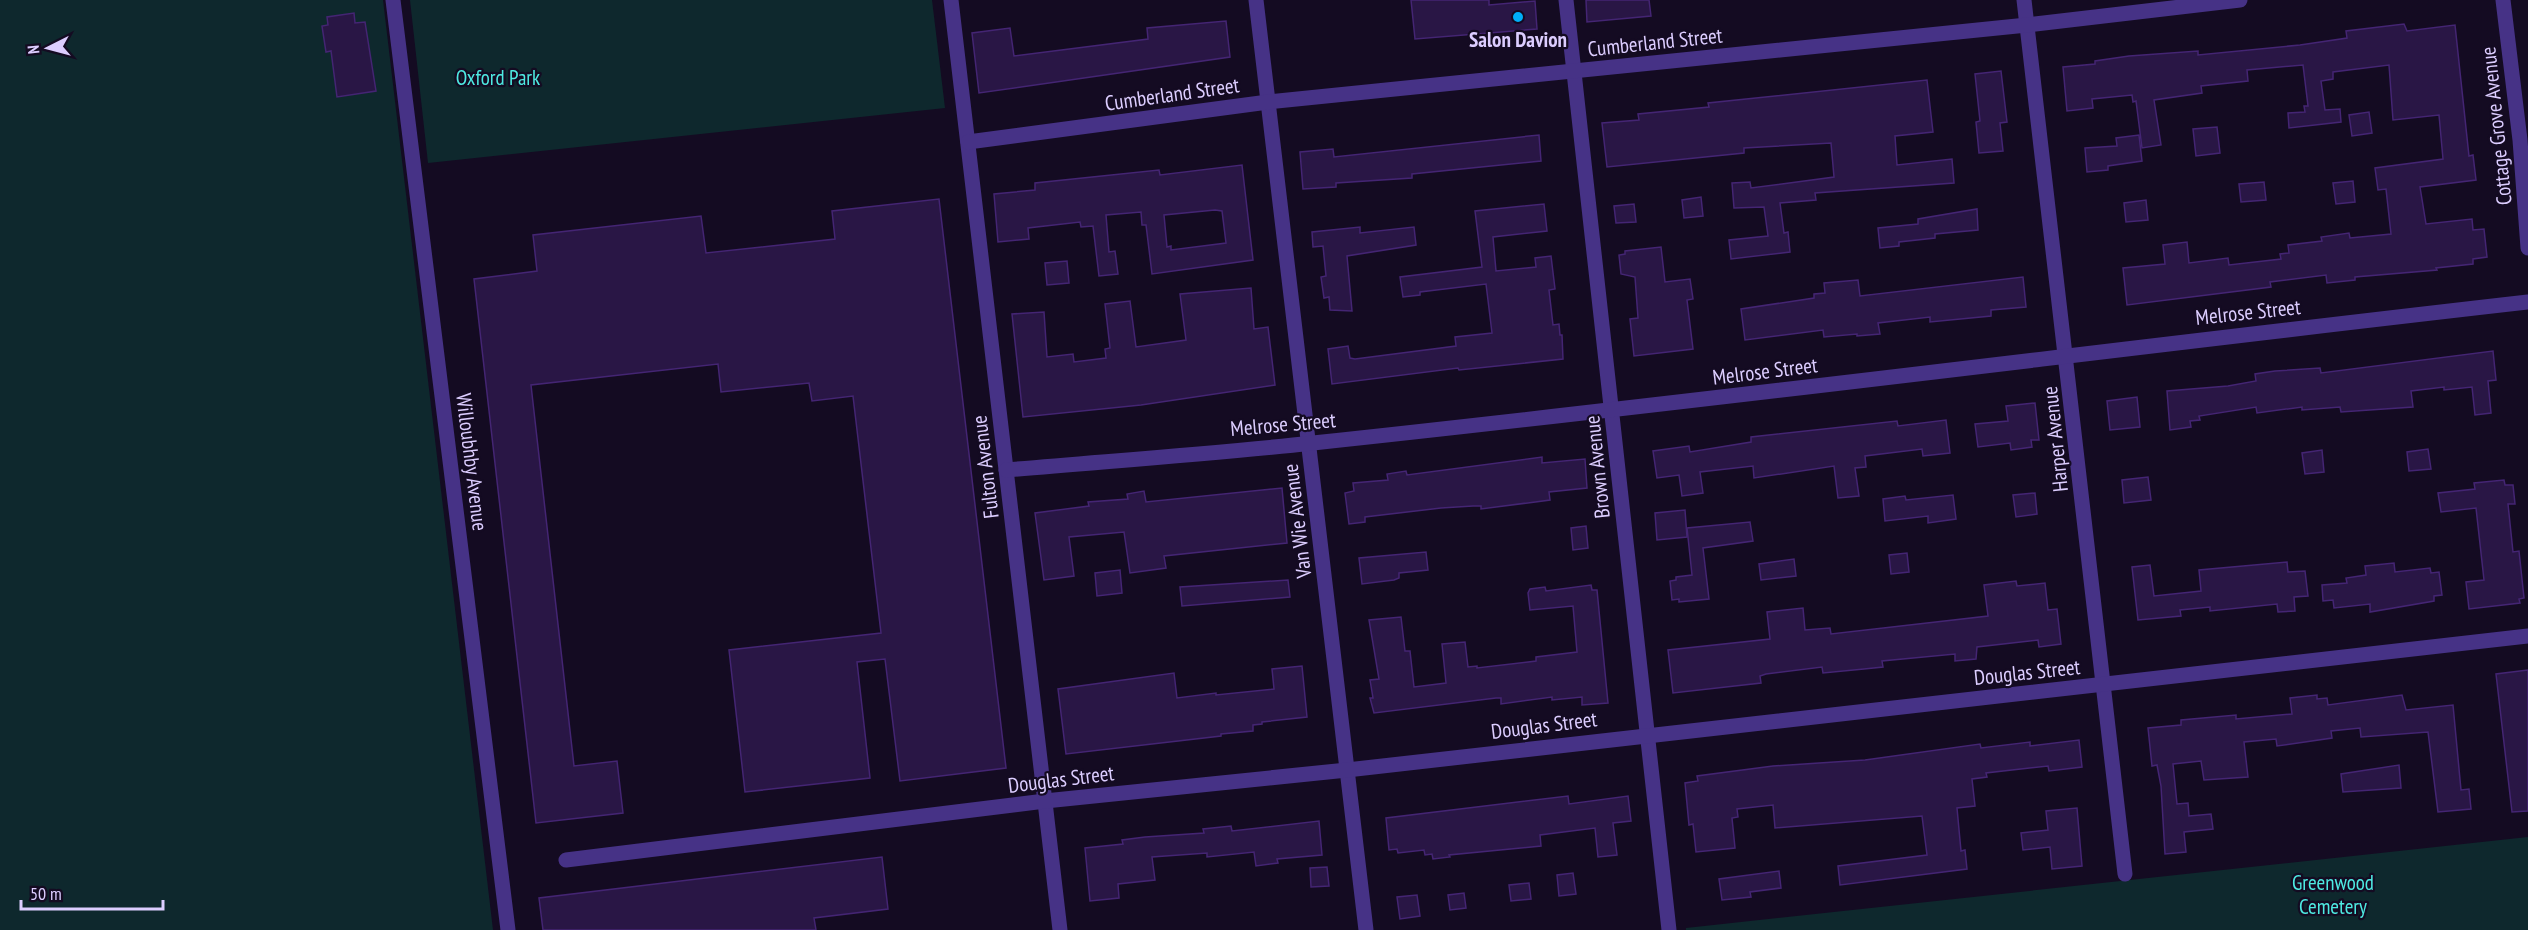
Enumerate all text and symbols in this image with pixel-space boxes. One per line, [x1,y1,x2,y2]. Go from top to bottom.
marker: Salon Davion [1511,10,1525,24]
north arrow [18,18,78,78]
street label: Cumberland Street [1586,21,1724,62]
place label: Salon Davion [1469,26,1567,53]
text: N [23,44,43,55]
street label: Cottage Grove Avenue [2474,46,2518,206]
park label: Oxford Park [456,64,540,91]
street label: Cumberland Street [1103,71,1241,117]
street label: Melrose Street [2194,293,2302,331]
street label: Melrose Street [1711,351,1819,391]
street label: Harper Avenue [2036,385,2074,493]
street label: Willoubhby Avenue [450,392,494,532]
street label: Melrose Street [1229,406,1337,442]
street label: Fulton Avenue [965,414,1005,520]
street label: Brown Avenue [1578,414,1616,520]
street label: Van Wie Avenue [1277,462,1318,581]
street label: Douglas Street [1973,653,2082,691]
street label: Douglas Street [1489,705,1599,745]
street label: Douglas Street [1006,759,1116,799]
park label: Greenwood Cemetery [2292,869,2374,920]
scale bar [21,873,164,911]
text: 50 m [30,882,62,905]

